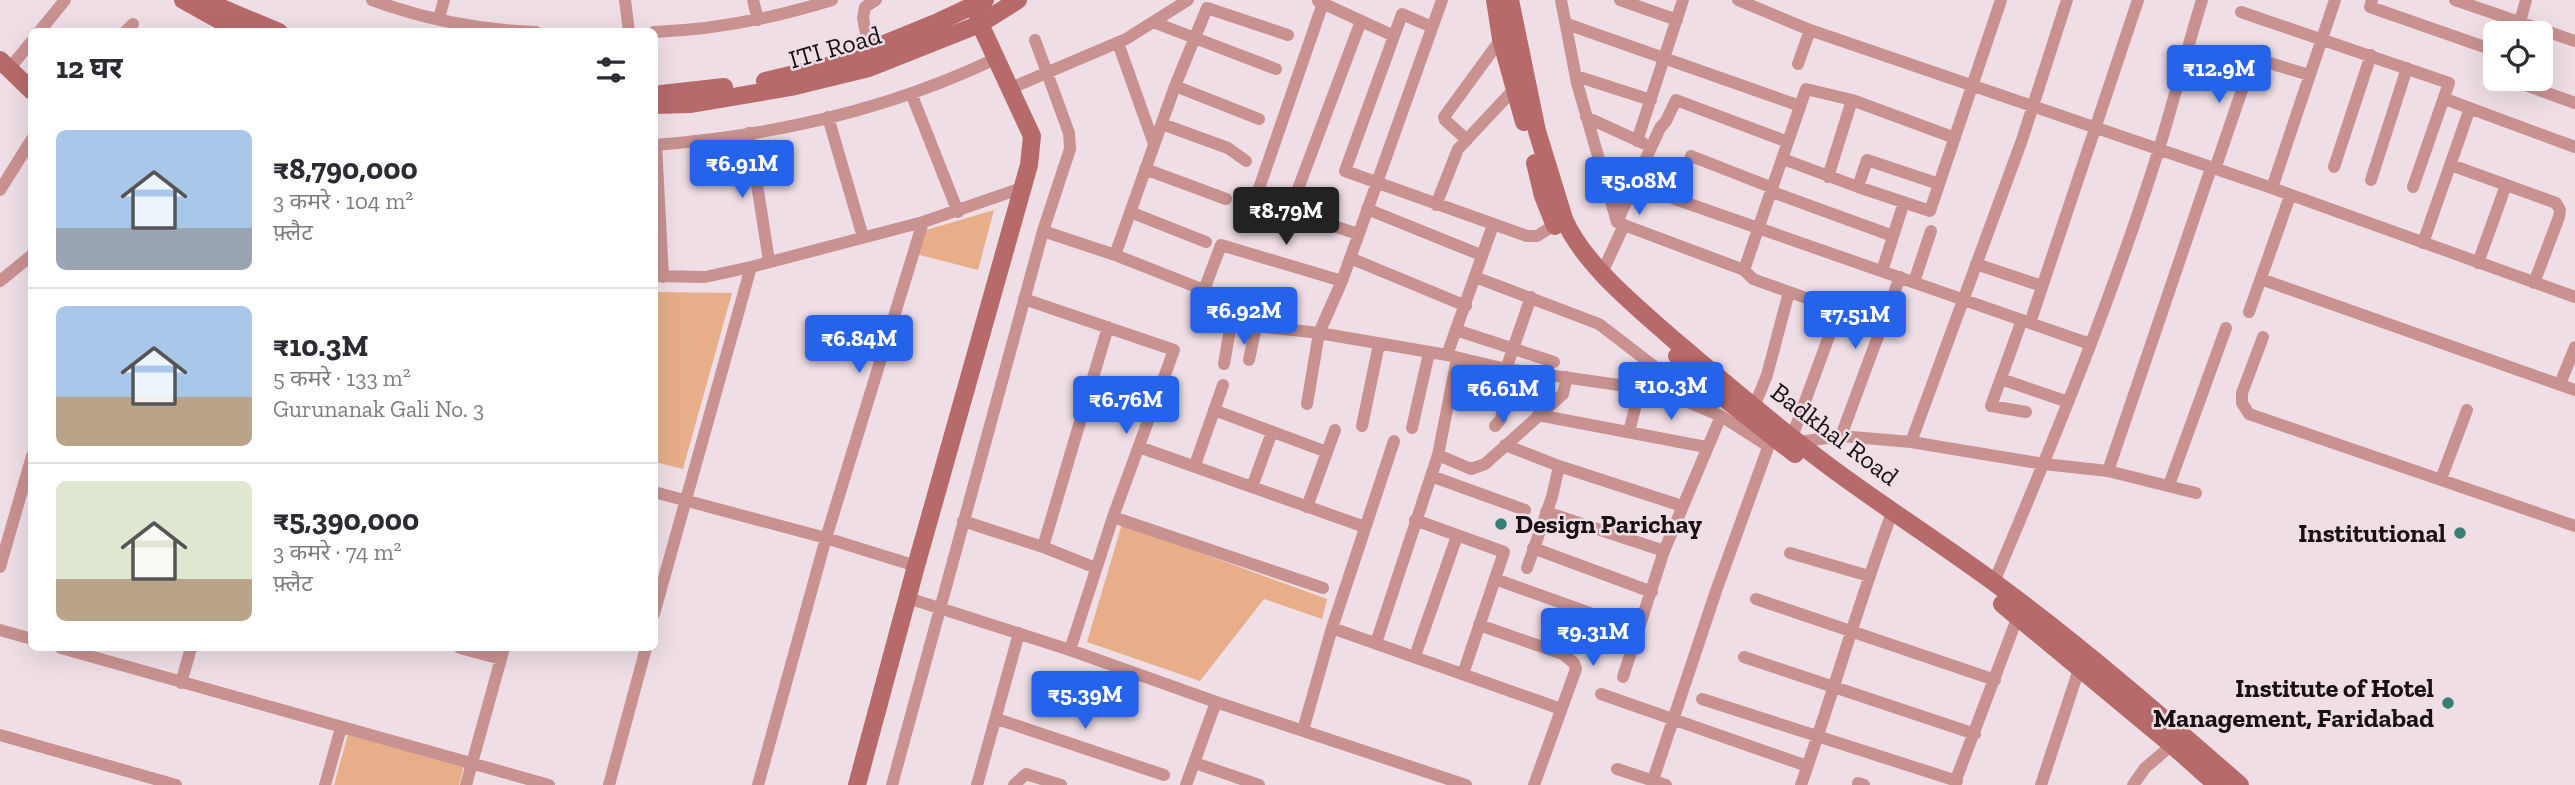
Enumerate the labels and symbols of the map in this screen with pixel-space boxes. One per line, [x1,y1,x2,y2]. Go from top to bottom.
street label: ITI Road [785,19,885,75]
pin: ₹12.9M [2162,46,2276,105]
pin: ₹6.91M [685,140,799,200]
pin: ₹5.08M [1582,158,1696,217]
pin: ₹8.79M [1229,188,1343,247]
pin: ₹6.92M [1187,288,1301,347]
pin: ₹7.51M [1798,292,1912,351]
pin: ₹6.84M [802,316,916,375]
pin: ₹10.3M [1614,362,1728,422]
pin: ₹6.61M [1446,366,1560,425]
pin: ₹6.76M [1069,376,1183,436]
street label: Badkhal Road [1765,376,1905,492]
place label: Design Parichay [1515,508,1702,540]
marker: Design Parichay [1493,516,1509,532]
place label: Institutional [2298,517,2446,549]
marker: Institutional [2452,525,2468,541]
pin: ₹9.31M [1536,608,1650,668]
pin: ₹5.39M [1028,672,1142,731]
place label: Institute of Hotel Management, Faridabad [2153,672,2434,734]
marker: Institute of Hotel Management, Faridabad [2440,695,2456,711]

